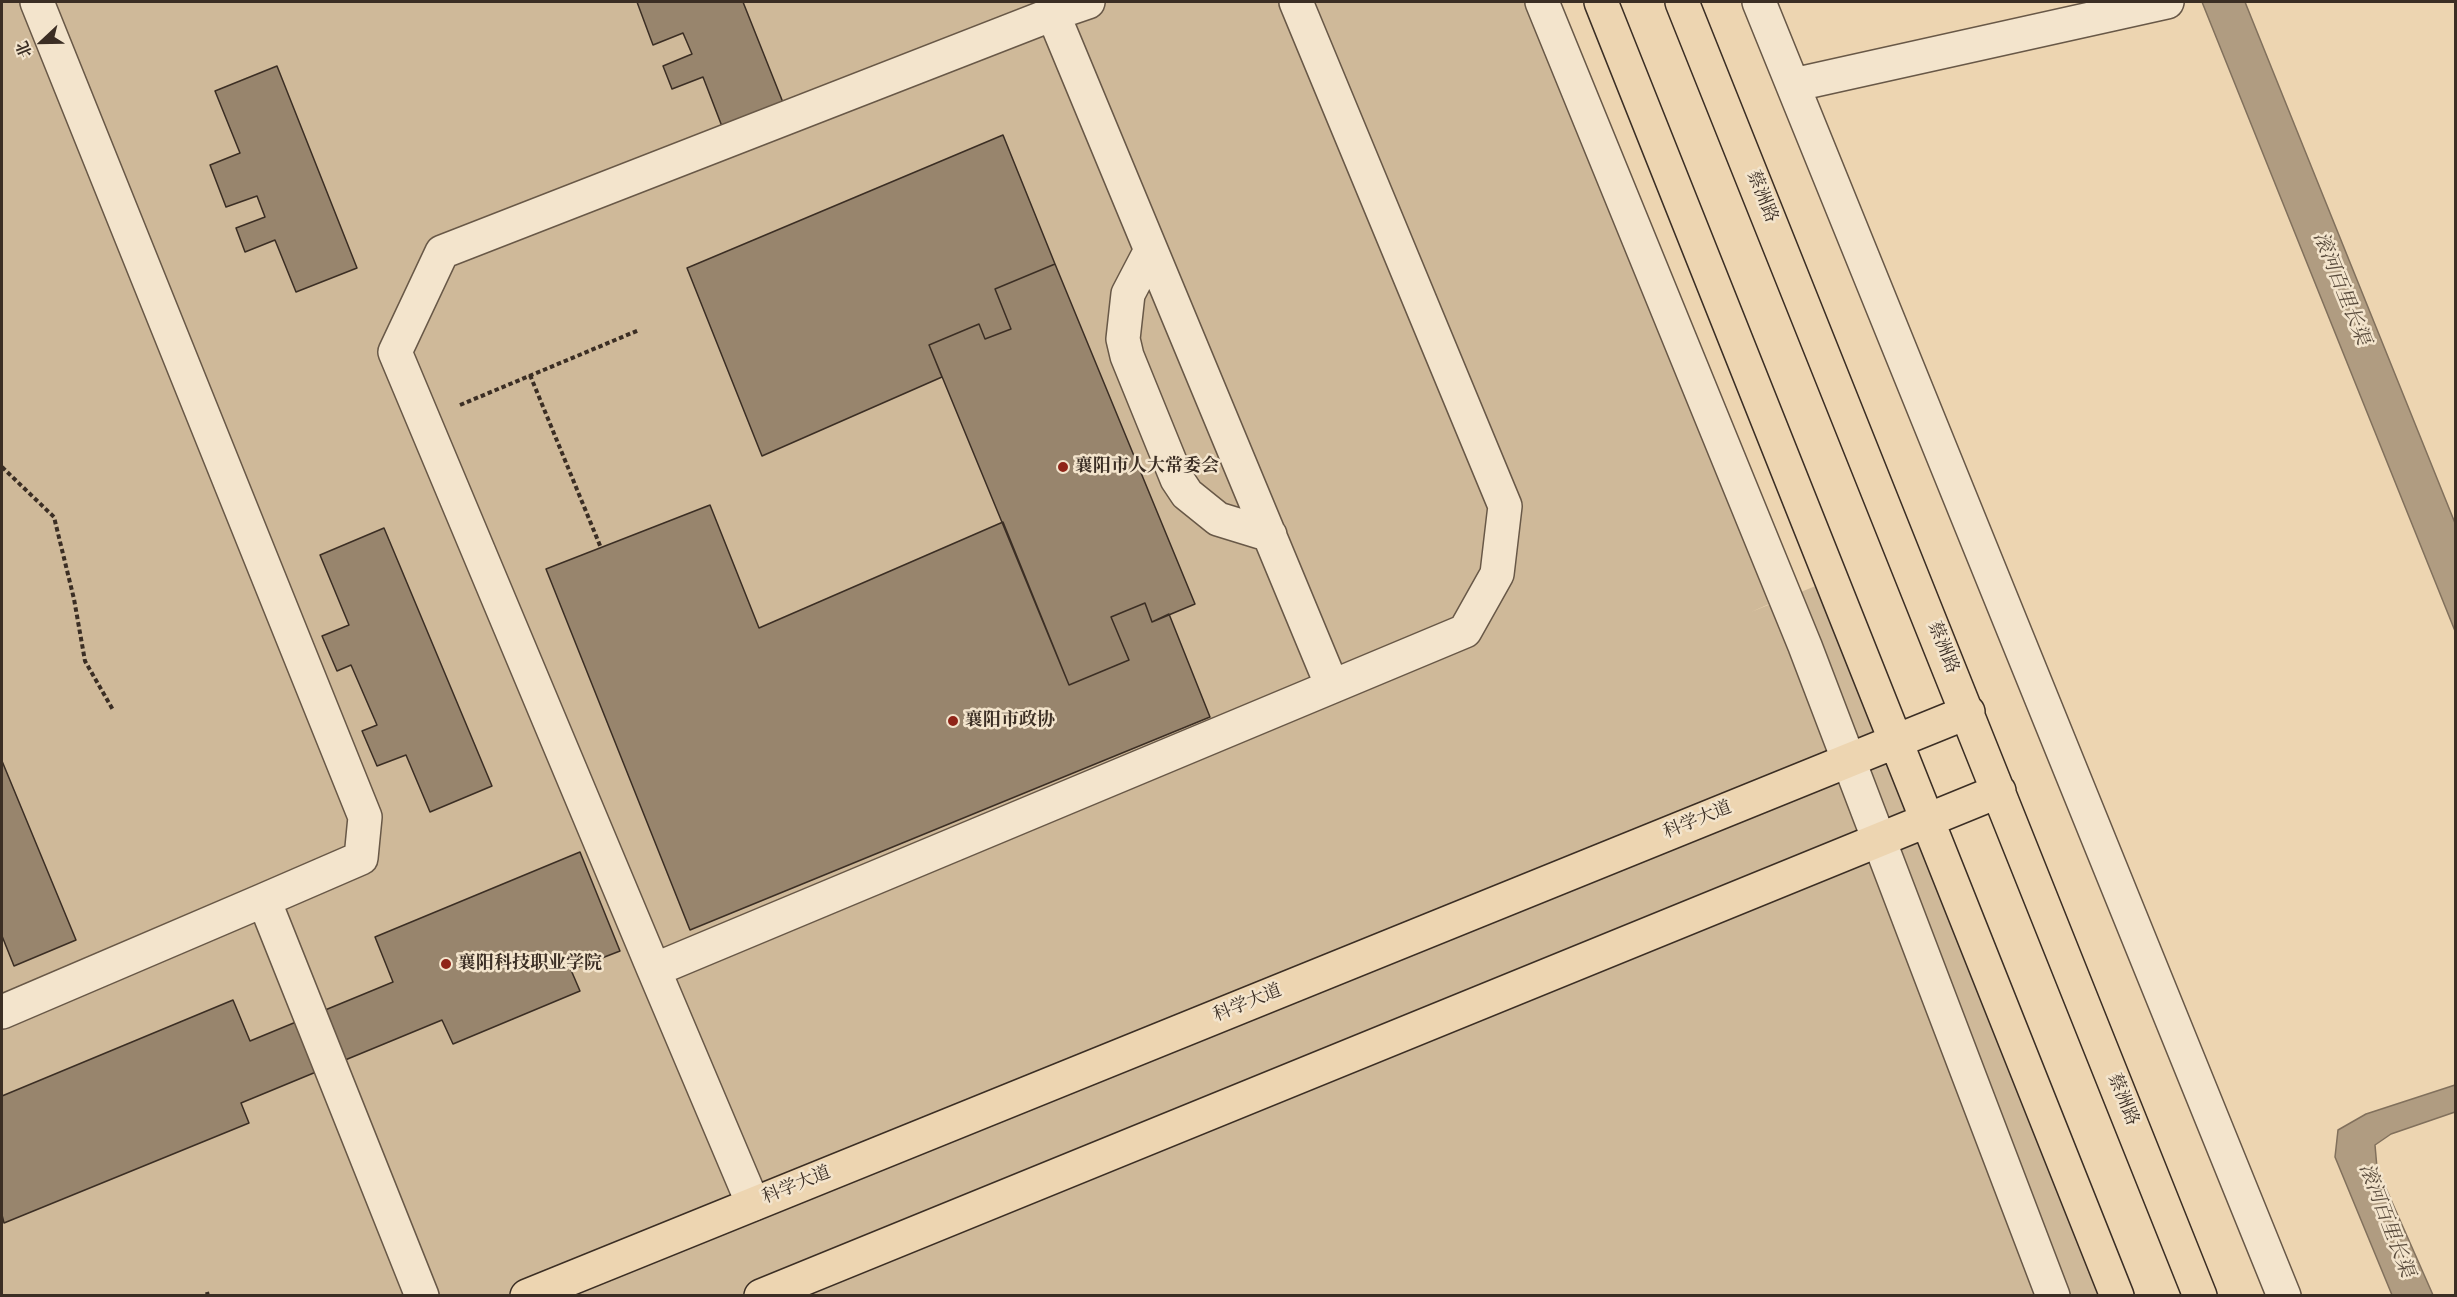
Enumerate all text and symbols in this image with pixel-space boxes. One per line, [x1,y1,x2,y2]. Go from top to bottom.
north arrow [12,12,72,72]
text: 北 [13,38,38,60]
street label: 蔡洲路 [1741,168,1781,226]
water label: 滚河百里长渠 [2306,229,2374,349]
place label: 襄阳市人大常委会 [1075,456,1219,478]
marker: 襄阳市人大常委会 [1056,460,1070,474]
street label: 蔡洲路 [1922,619,1962,677]
place label: 襄阳市政协 [965,710,1055,732]
marker: 襄阳市政协 [946,714,960,728]
street label: 科学大道 [1661,798,1735,844]
place label: 襄阳科技职业学院 [458,953,602,975]
marker: 襄阳科技职业学院 [439,957,453,971]
street label: 科学大道 [1211,981,1285,1027]
street label: 蔡洲路 [2102,1071,2142,1129]
water label: 滚河百里长渠 [2352,1161,2418,1281]
street label: 科学大道 [760,1163,834,1209]

